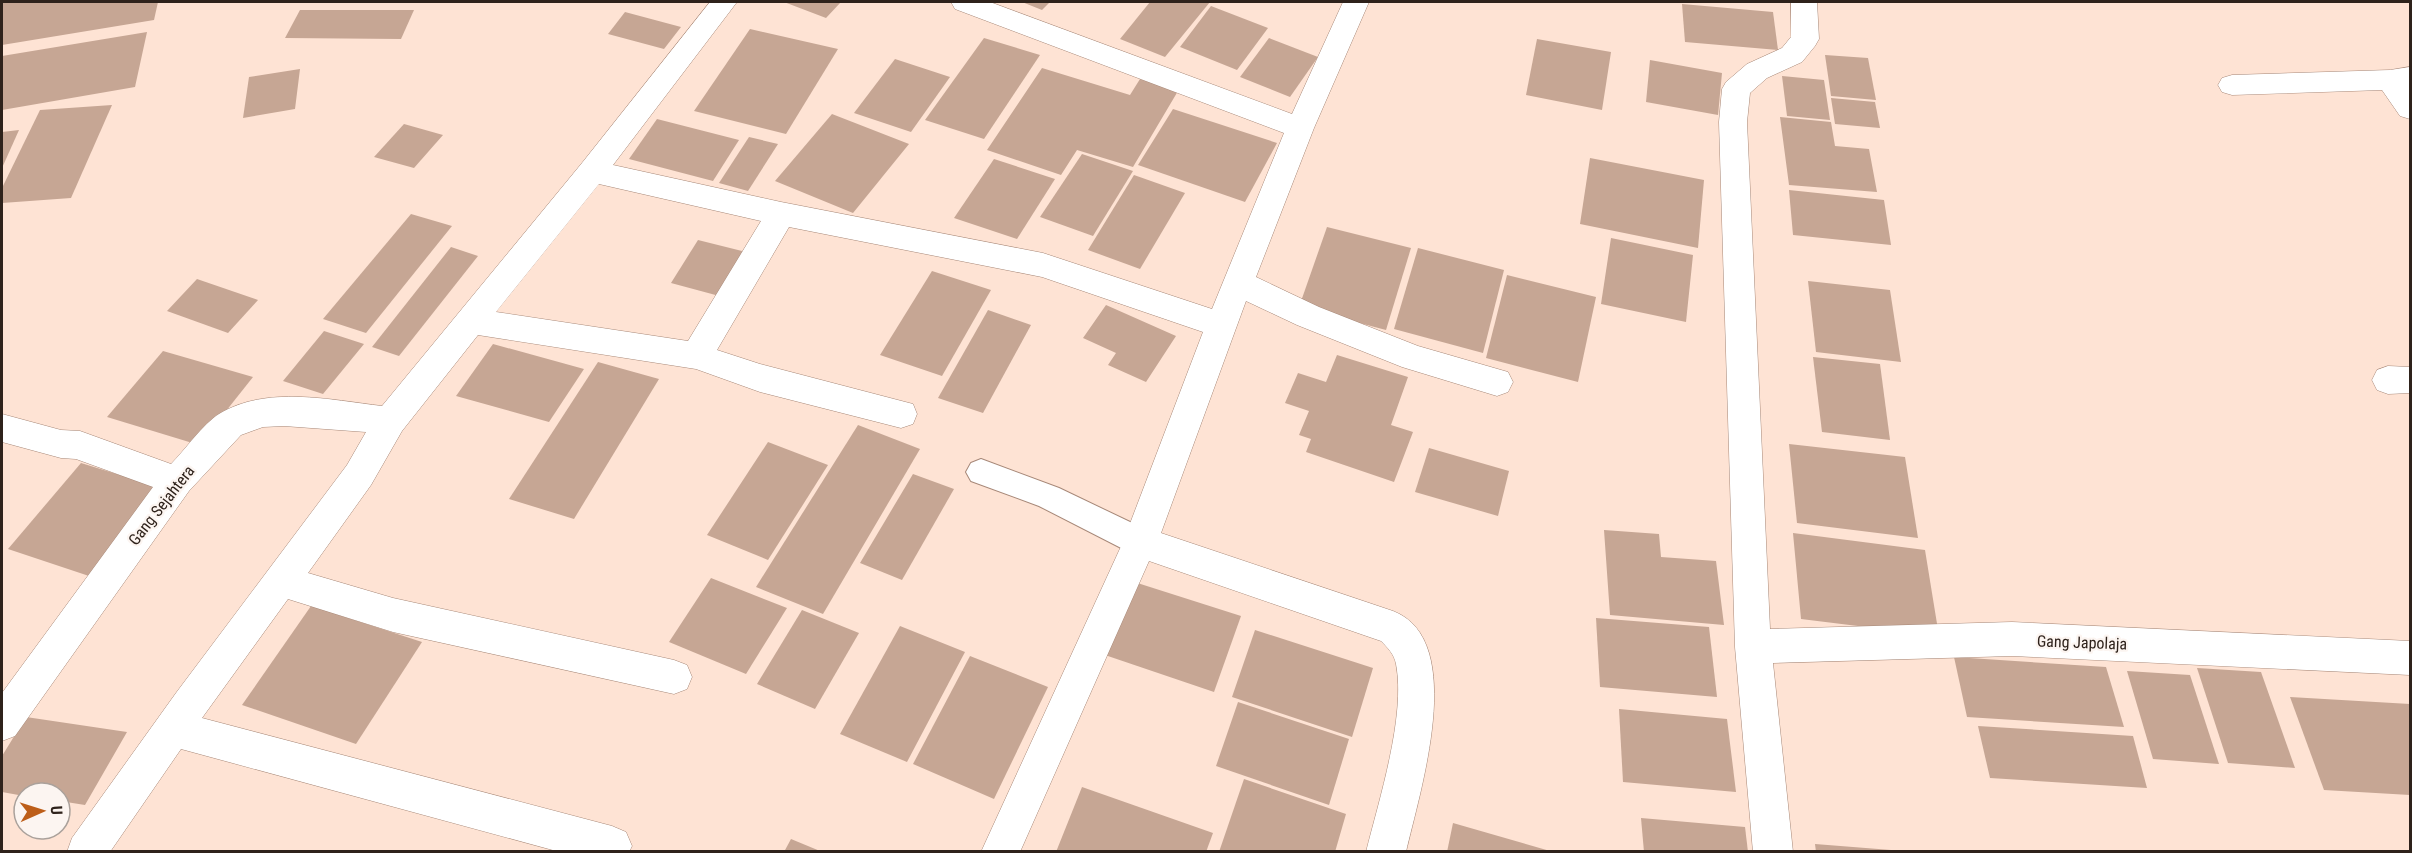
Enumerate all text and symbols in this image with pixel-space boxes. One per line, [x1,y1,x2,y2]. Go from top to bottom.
street label: Gang Sejahtera [124,462,198,549]
street label: Gang Japolaja [2037,631,2127,654]
north arrow [12,781,72,841]
text: U [47,805,66,815]

